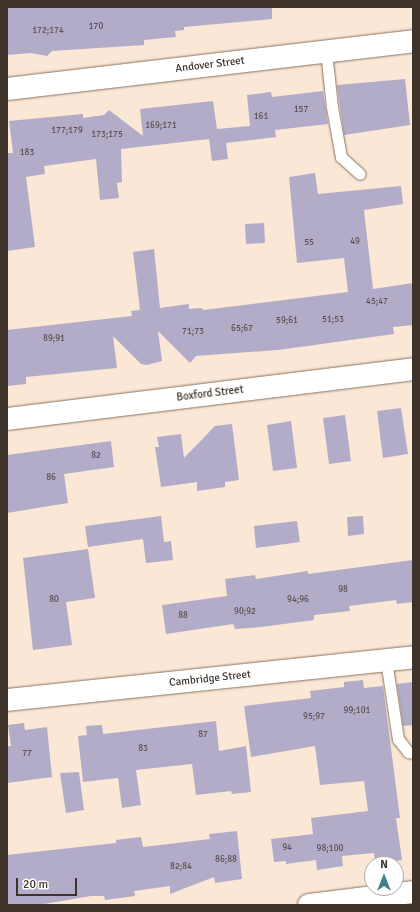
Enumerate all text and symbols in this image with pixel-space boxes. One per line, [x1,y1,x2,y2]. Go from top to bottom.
house number: 170 [89,22,103,32]
house number: 172;174 [32,26,64,36]
street label: Andover Street [175,54,245,76]
house number: 157 [294,105,308,115]
house number: 161 [254,112,268,122]
house number: 169;171 [145,121,177,131]
house number: 177;179 [51,126,83,136]
house number: 173;175 [91,130,123,140]
house number: 183 [20,148,34,158]
house number: 49 [350,237,360,247]
house number: 55 [304,238,314,248]
house number: 45;47 [366,297,388,307]
house number: 51;53 [322,315,344,325]
house number: 59;61 [276,316,298,326]
house number: 65;67 [231,324,253,334]
house number: 71;73 [182,327,204,337]
house number: 89;91 [43,334,65,344]
street label: Boxford Street [176,383,244,405]
house number: 82 [91,451,101,461]
house number: 86 [46,473,56,483]
house number: 98 [338,585,348,595]
house number: 80 [49,595,59,605]
house number: 94;96 [287,595,309,605]
house number: 90;92 [234,607,256,617]
house number: 88 [178,611,188,621]
street label: Cambridge Street [168,668,252,690]
house number: 99;101 [344,706,370,716]
house number: 95;97 [303,712,325,722]
house number: 87 [198,730,208,740]
house number: 83 [138,744,148,754]
house number: 77 [22,749,32,759]
house number: 94 [282,843,292,853]
house number: 98;100 [317,844,343,854]
house number: 86;88 [215,855,237,865]
north arrow [364,856,404,896]
text: N [380,858,388,871]
house number: 82;84 [170,862,192,872]
scale bar [18,870,79,896]
text: 20 m [23,877,48,892]

